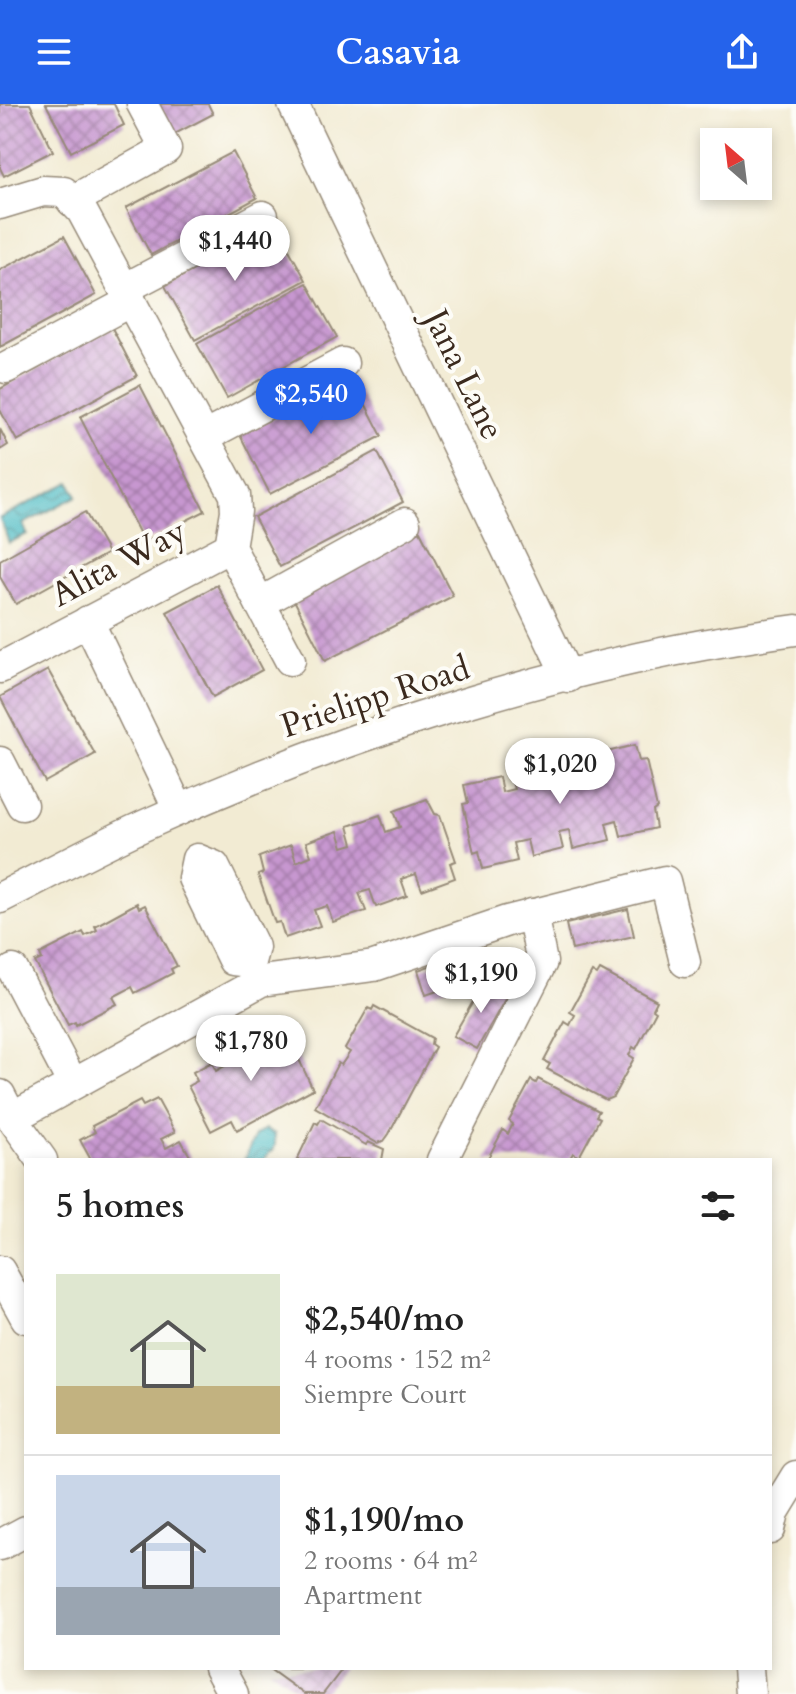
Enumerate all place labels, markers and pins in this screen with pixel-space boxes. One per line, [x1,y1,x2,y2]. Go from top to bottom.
pin: $1,440 [170,215,300,283]
pin: $2,540 [246,368,376,436]
pin: $1,020 [495,738,625,806]
pin: $1,190 [416,947,546,1015]
pin: $1,780 [186,1015,316,1083]

